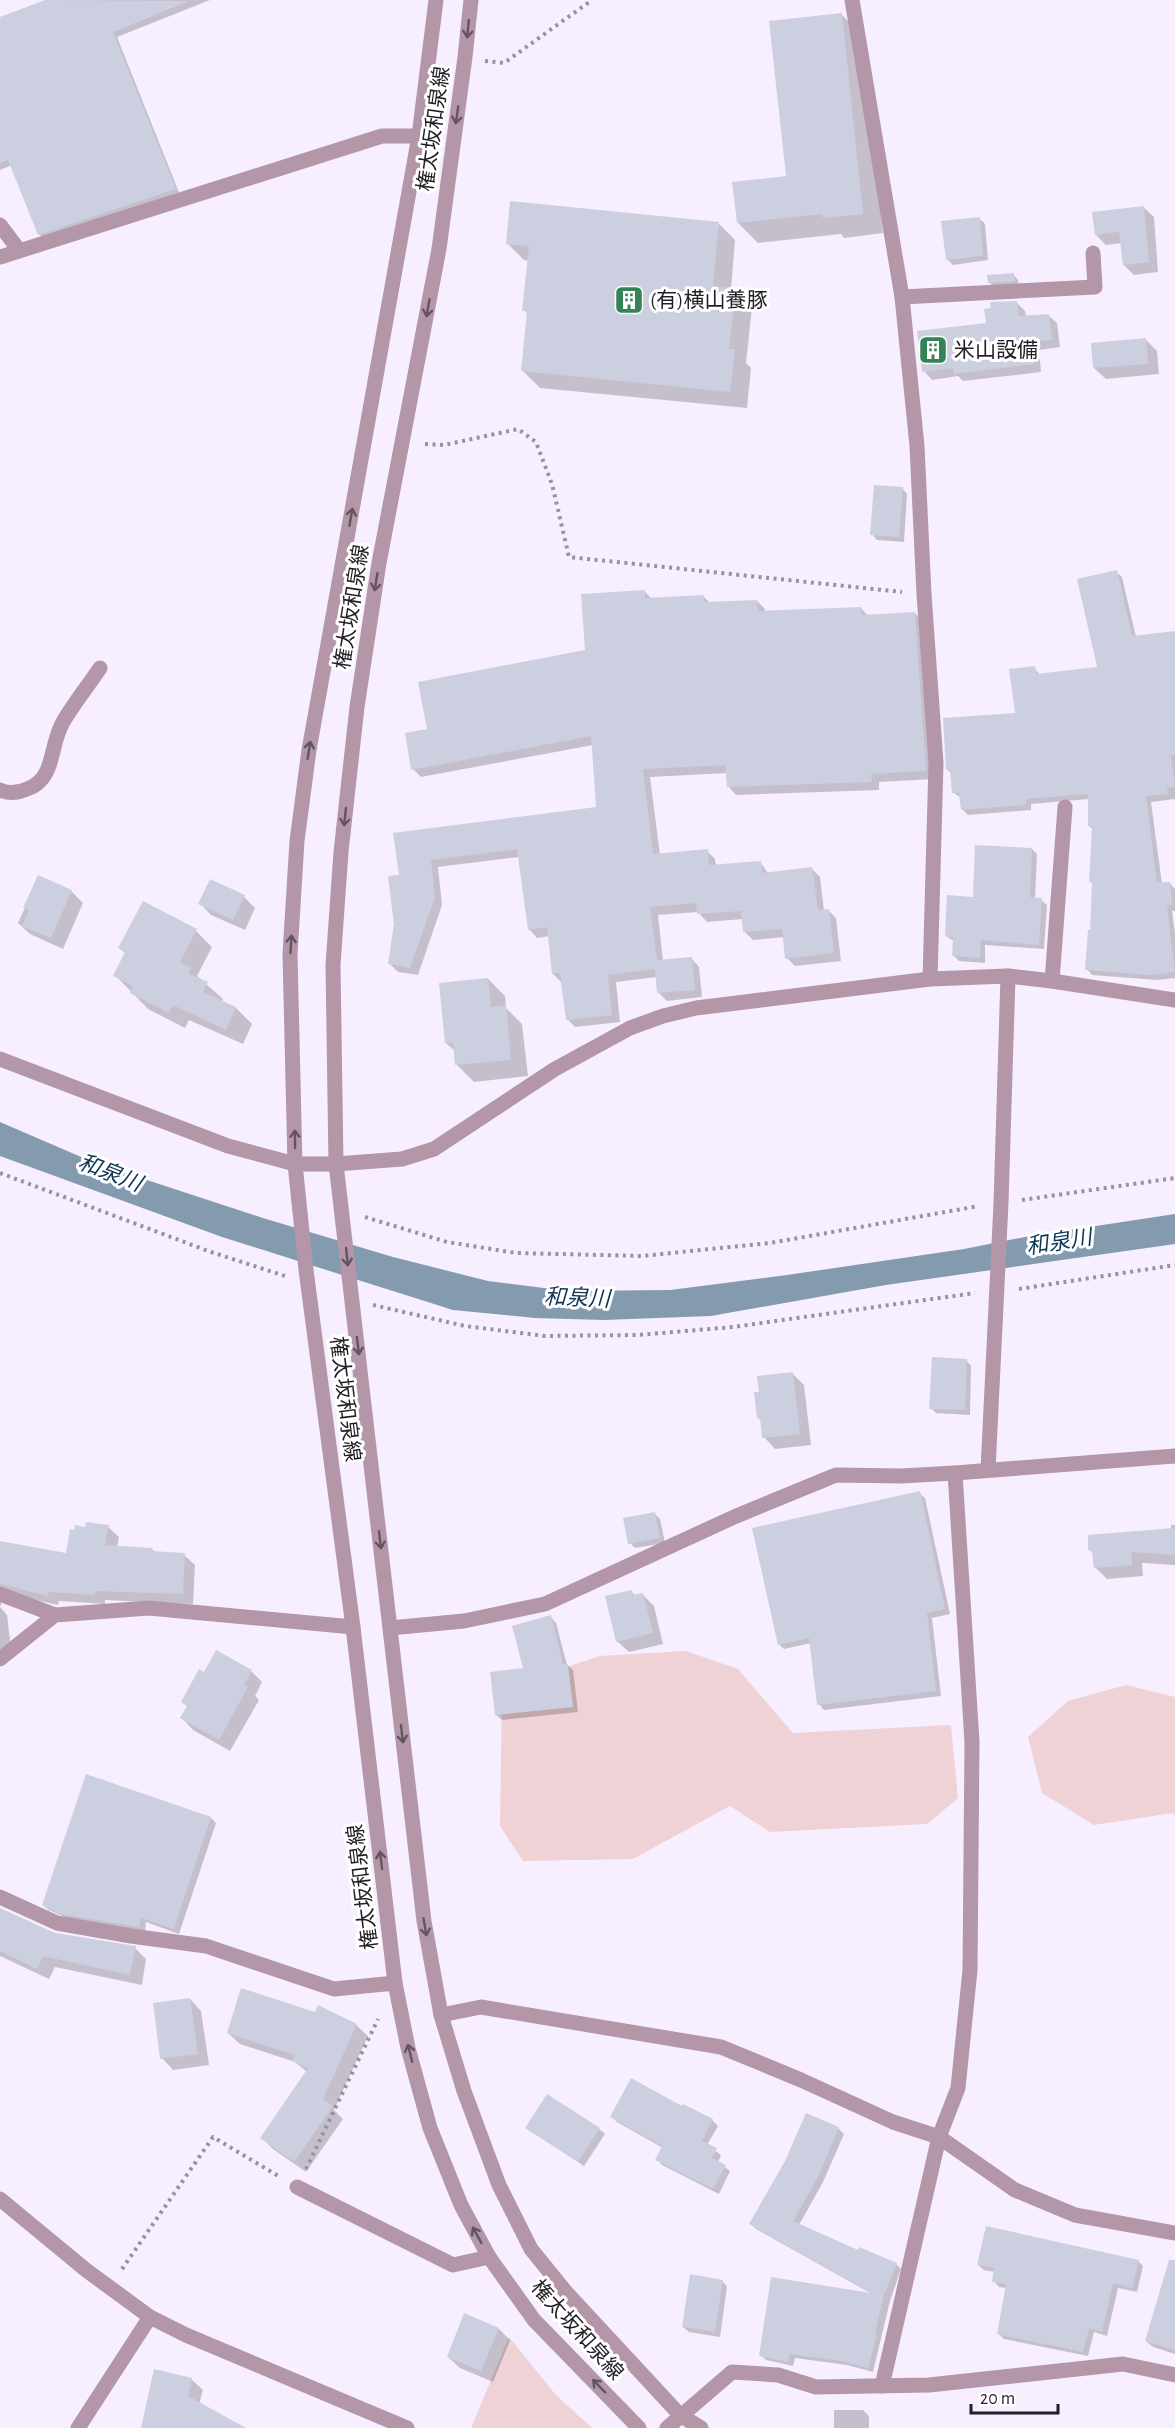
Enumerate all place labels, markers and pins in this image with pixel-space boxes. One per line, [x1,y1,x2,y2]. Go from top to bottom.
building icon: (有)横山養豚 [613,284,645,316]
place label: (有)横山養豚 [650,289,767,311]
building icon: 米山設備 [917,334,949,366]
place label: 米山設備 [954,339,1038,361]

